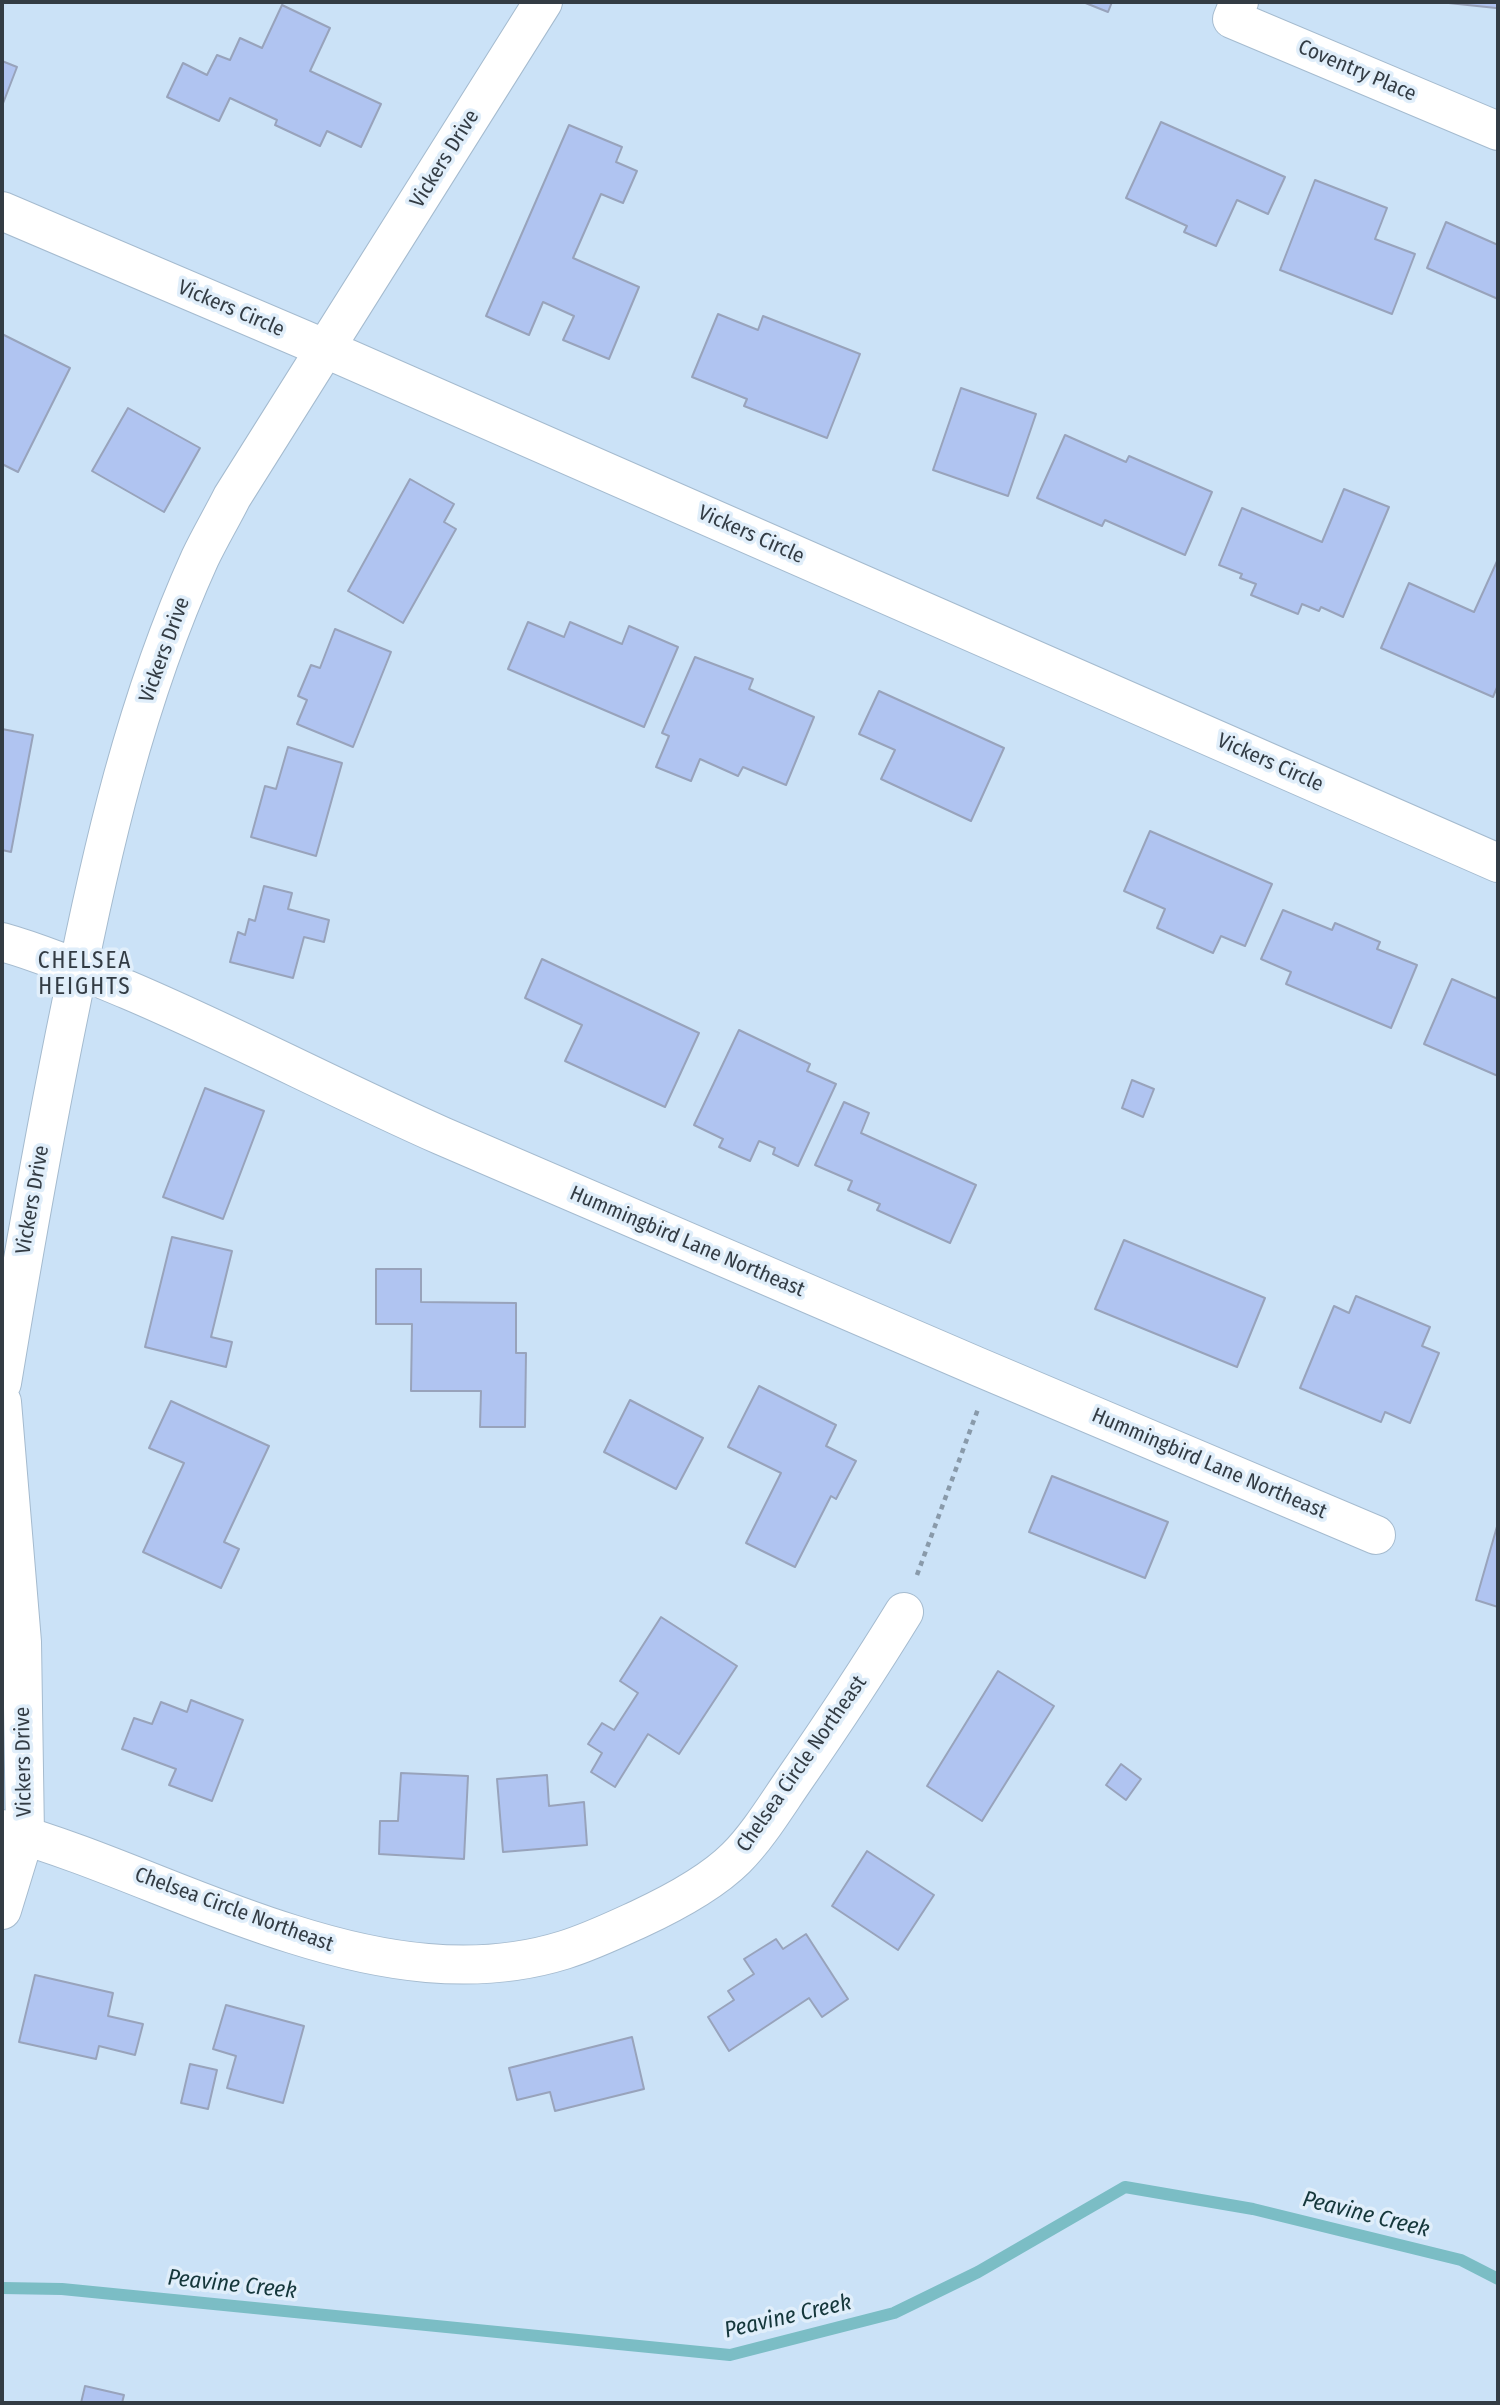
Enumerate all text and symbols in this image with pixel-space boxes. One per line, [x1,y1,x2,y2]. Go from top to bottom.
street label: Coventry Place [1294,35,1420,107]
street label: Vickers Drive [405,106,485,212]
street label: Vickers Circle [174,275,288,343]
street label: Vickers Circle [694,500,808,570]
street label: Vickers Drive [134,594,196,706]
street label: Vickers Circle [1213,728,1327,798]
district label: CHELSEA HEIGHTS [39,948,131,1002]
street label: Vickers Drive [11,1143,55,1257]
street label: Hummingbird Lane Northeast [566,1181,808,1303]
street label: Hummingbird Lane Northeast [1088,1403,1330,1525]
street label: Chelsea Circle Northeast [732,1671,872,1857]
street label: Vickers Drive [10,1707,38,1817]
street label: Chelsea Circle Northeast [131,1862,337,1958]
water label: Peavine Creek [1300,2186,1432,2244]
water label: Peavine Creek [166,2265,298,2305]
water label: Peavine Creek [722,2289,854,2345]

